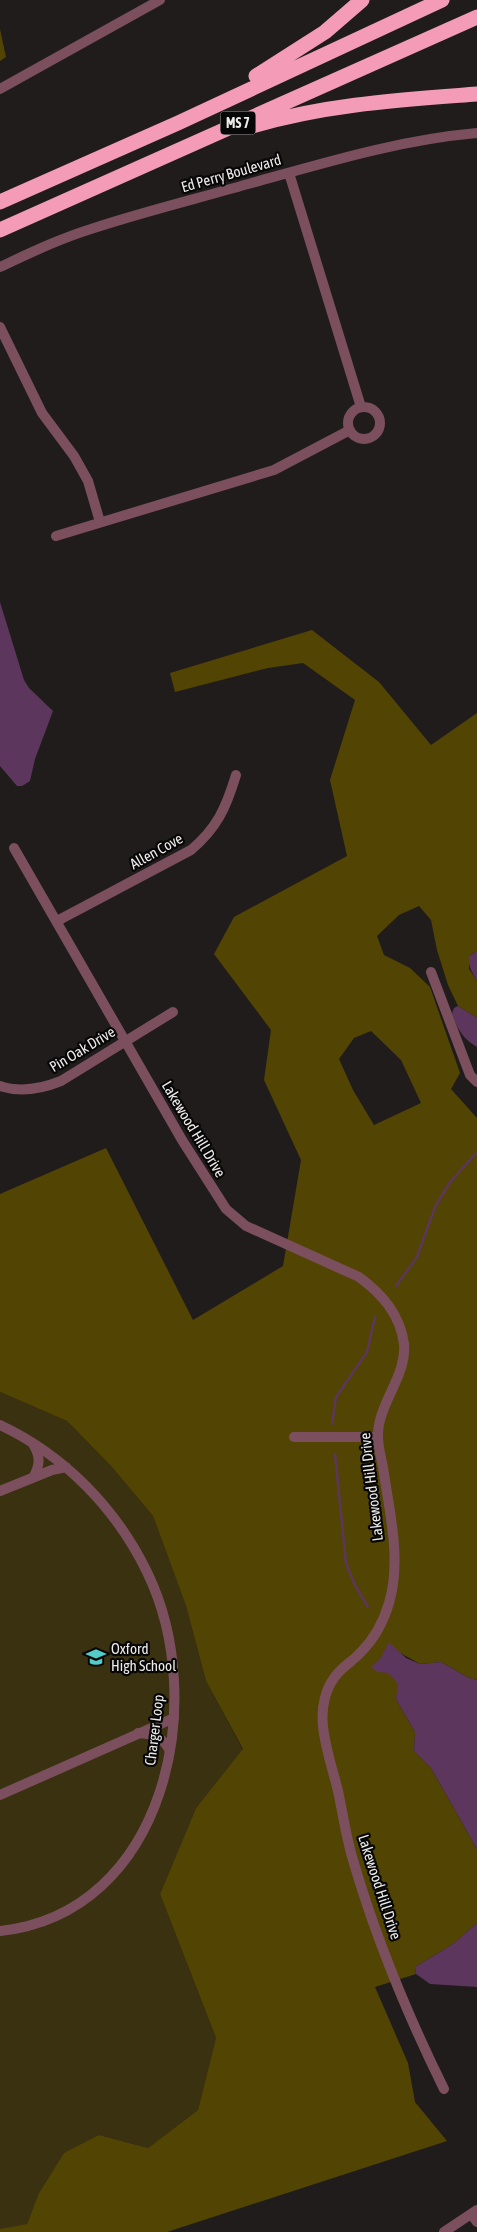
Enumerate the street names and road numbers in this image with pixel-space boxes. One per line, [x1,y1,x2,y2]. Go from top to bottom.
road number: MS 7 [220,112,256,134]
street label: Ed Perry Boulevard [179,151,283,195]
street label: Allen Cove [127,829,186,872]
street label: Pin Oak Drive [46,1023,118,1075]
street label: Lakewood Hill Drive [159,1078,229,1180]
street label: Lakewood Hill Drive [356,1432,386,1542]
street label: Charger Loop [141,1694,167,1766]
street label: Lakewood Hill Drive [355,1832,405,1942]

